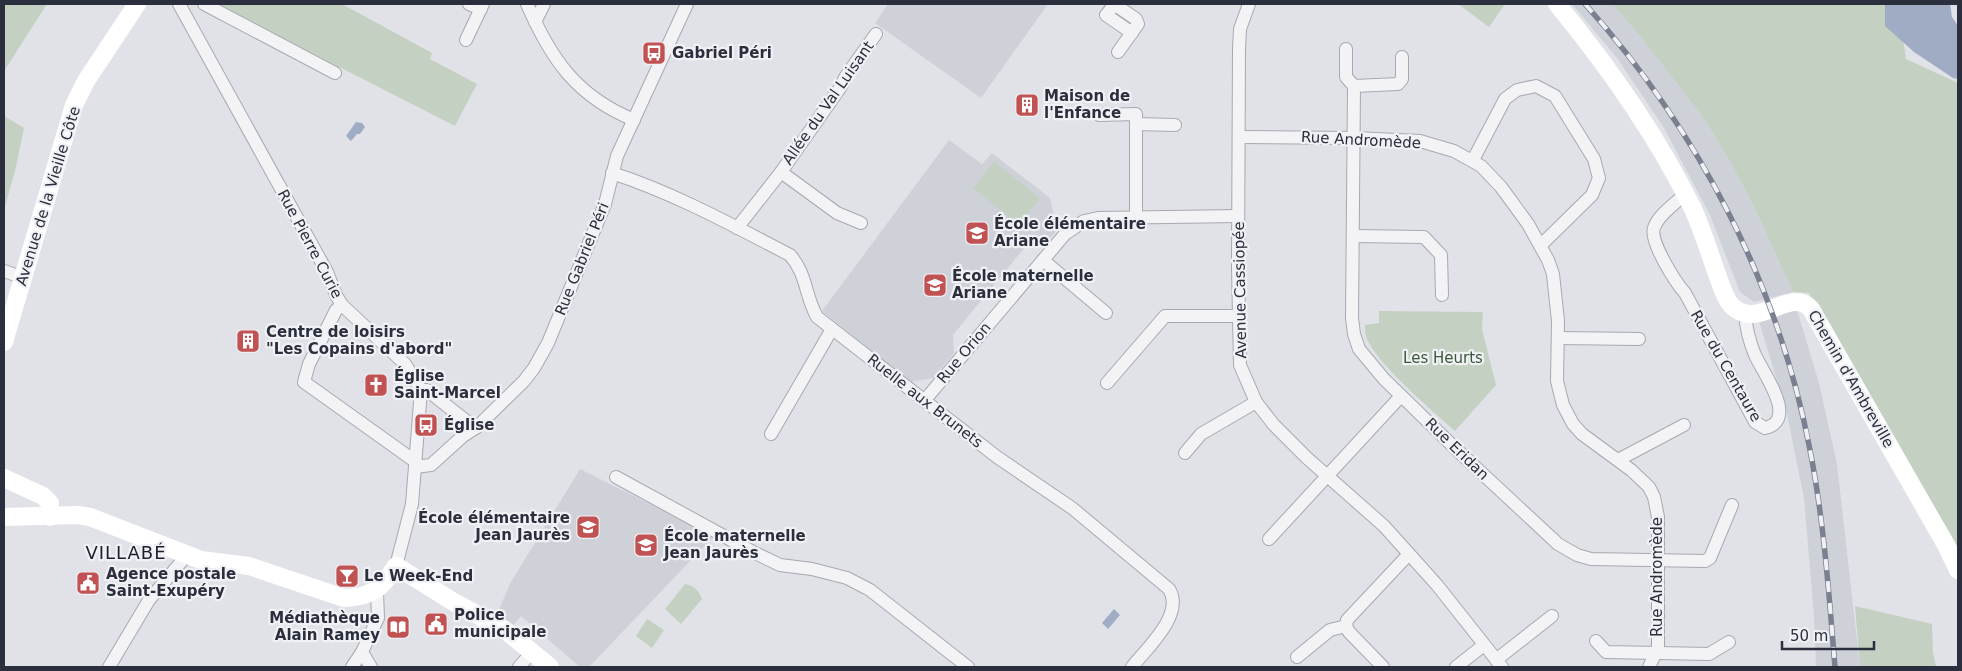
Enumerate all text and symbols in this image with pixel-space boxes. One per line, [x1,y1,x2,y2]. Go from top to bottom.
street label: Allée du Val Luisant [778,38,878,168]
bus stop icon: Gabriel Péri [641,40,667,66]
place label: Gabriel Péri [672,44,772,62]
place label: Maison de l'Enfance [1044,87,1130,122]
building icon: Maison de l'Enfance [1014,92,1040,118]
street label: Avenue de la Vieille Côte [12,104,84,288]
street label: Rue Andromède [1301,128,1421,152]
street label: Rue Pierre Curie [274,187,346,301]
street label: Rue Gabriel Péri [551,200,613,318]
place label: École élémentaire Ariane [994,214,1146,250]
school or university icon: École élémentaire Ariane [964,220,990,246]
street label: Avenue Cassiopée [1230,221,1250,359]
place label: École maternelle Ariane [952,266,1094,302]
school or university icon: École maternelle Ariane [922,272,948,298]
street label: Rue du Centaure [1687,307,1765,425]
street label: Chemin d'Ambreville [1804,307,1898,451]
street label: Rue Orion [933,319,995,387]
place label: Centre de loisirs "Les Copains d'abord" [266,323,452,358]
building icon: Centre de loisirs "Les Copains d'abord" [235,328,261,354]
park label: Les Heurts [1403,349,1483,367]
street label: Ruelle aux Brunets [864,350,986,452]
place label: Église Saint-Marcel [394,366,501,402]
church icon: Église Saint-Marcel [363,372,389,398]
bus stop icon: Église [413,412,439,438]
street label: Rue Eridan [1422,414,1492,484]
place label: Église [444,415,494,434]
place label: École élémentaire Jean Jaurès [418,508,570,544]
school or university icon: École élémentaire Jean Jaurès [575,514,601,540]
street label: Rue Andromède [1648,517,1666,637]
place label: École maternelle Jean Jaurès [663,526,806,562]
school or university icon: École maternelle Jean Jaurès [633,532,659,558]
district label: VILLABÉ [85,542,167,563]
bar icon: Le Week-End [334,563,360,589]
place label: Agence postale Saint-Exupéry [106,565,236,600]
place label: Le Week-End [364,567,473,585]
public building icon: Agence postale Saint-Exupéry [75,570,101,596]
place label: Police municipale [454,606,546,641]
place label: Médiathèque Alain Ramey [269,609,380,644]
public building icon: Police municipale [423,611,449,637]
library icon: Médiathèque Alain Ramey [385,614,411,640]
scale bar [1782,618,1874,650]
text: 50 m [1790,627,1828,645]

